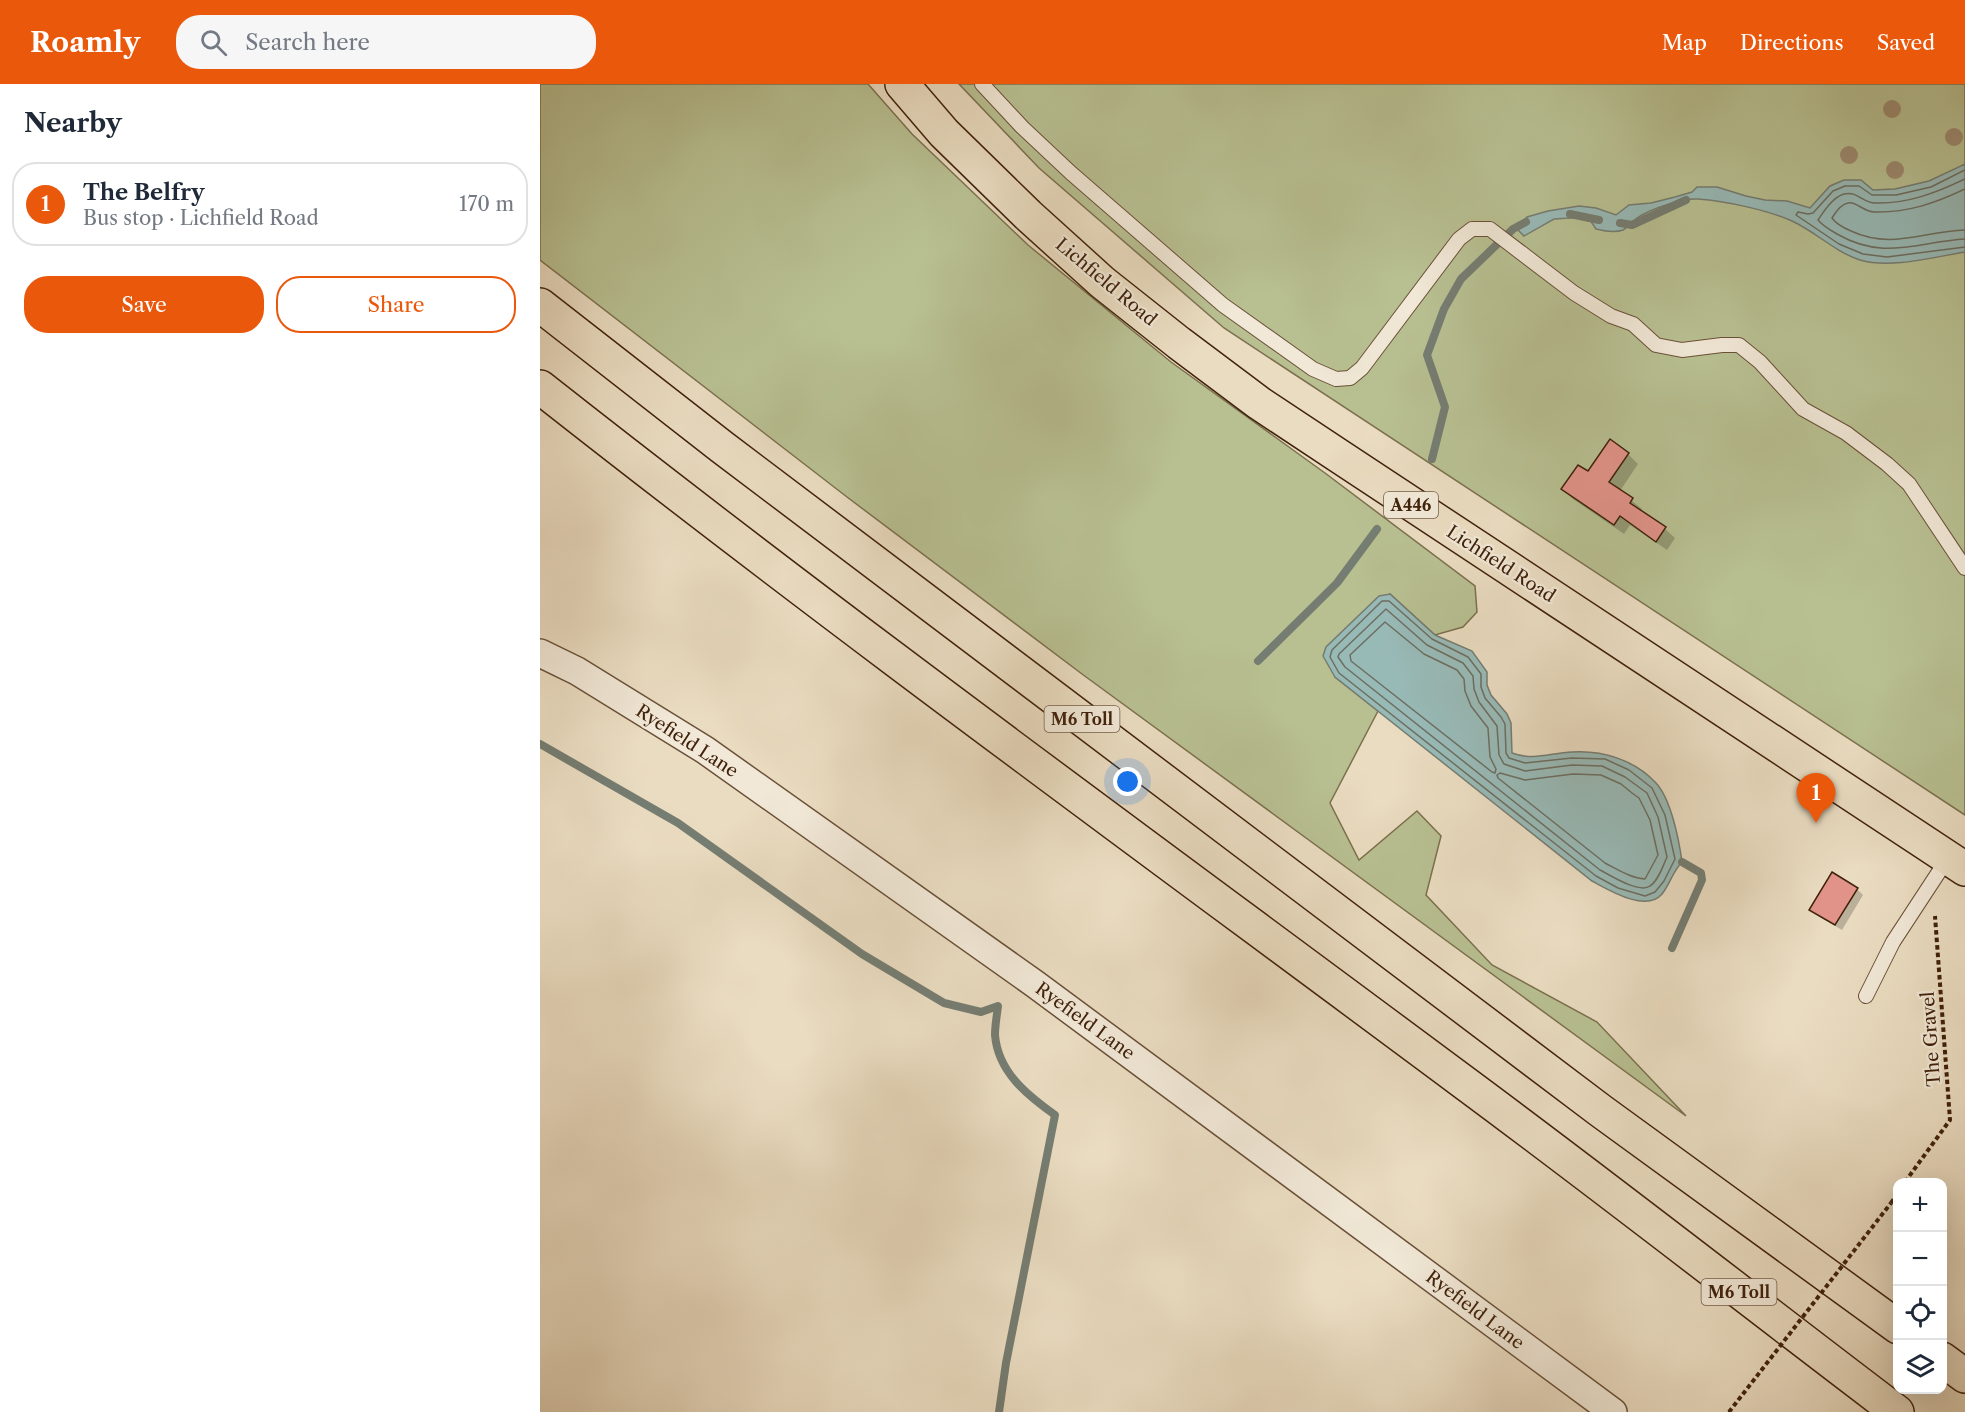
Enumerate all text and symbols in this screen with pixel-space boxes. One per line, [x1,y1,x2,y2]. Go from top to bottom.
search box [176,15,596,69]
text: Roamly [30,25,140,59]
icon: search [197,26,230,59]
text: Search here [245,29,370,56]
text: Map [1662,30,1707,55]
text: Directions [1740,30,1844,55]
text: Saved [1877,30,1935,55]
text: Nearby [24,107,122,139]
text: The Belfry [83,179,204,206]
text: 1 [41,192,50,216]
text: 170 m [459,192,514,216]
text: Bus stop · Lichfield Road [83,206,319,230]
street label: Lichfield Road [1051,233,1161,331]
button: Save [24,276,264,333]
button: Share [276,276,516,333]
road number: A446 [1384,492,1438,518]
street label: Lichfield Road [1443,521,1559,607]
street label: Ryefield Lane [632,700,742,782]
road number: M6 Toll [1044,706,1120,732]
your location [1113,767,1142,796]
pin: 1 [1796,774,1836,823]
street label: Ryefield Lane [1031,978,1139,1064]
street label: The Gravel [1917,991,1945,1087]
map controls [1893,1178,1947,1394]
button: + [1893,1178,1947,1232]
button: − [1893,1232,1947,1286]
street label: Ryefield Lane [1422,1266,1528,1354]
road number: M6 Toll [1702,1279,1776,1305]
button: locate [1893,1286,1947,1340]
button: layers [1893,1340,1947,1394]

